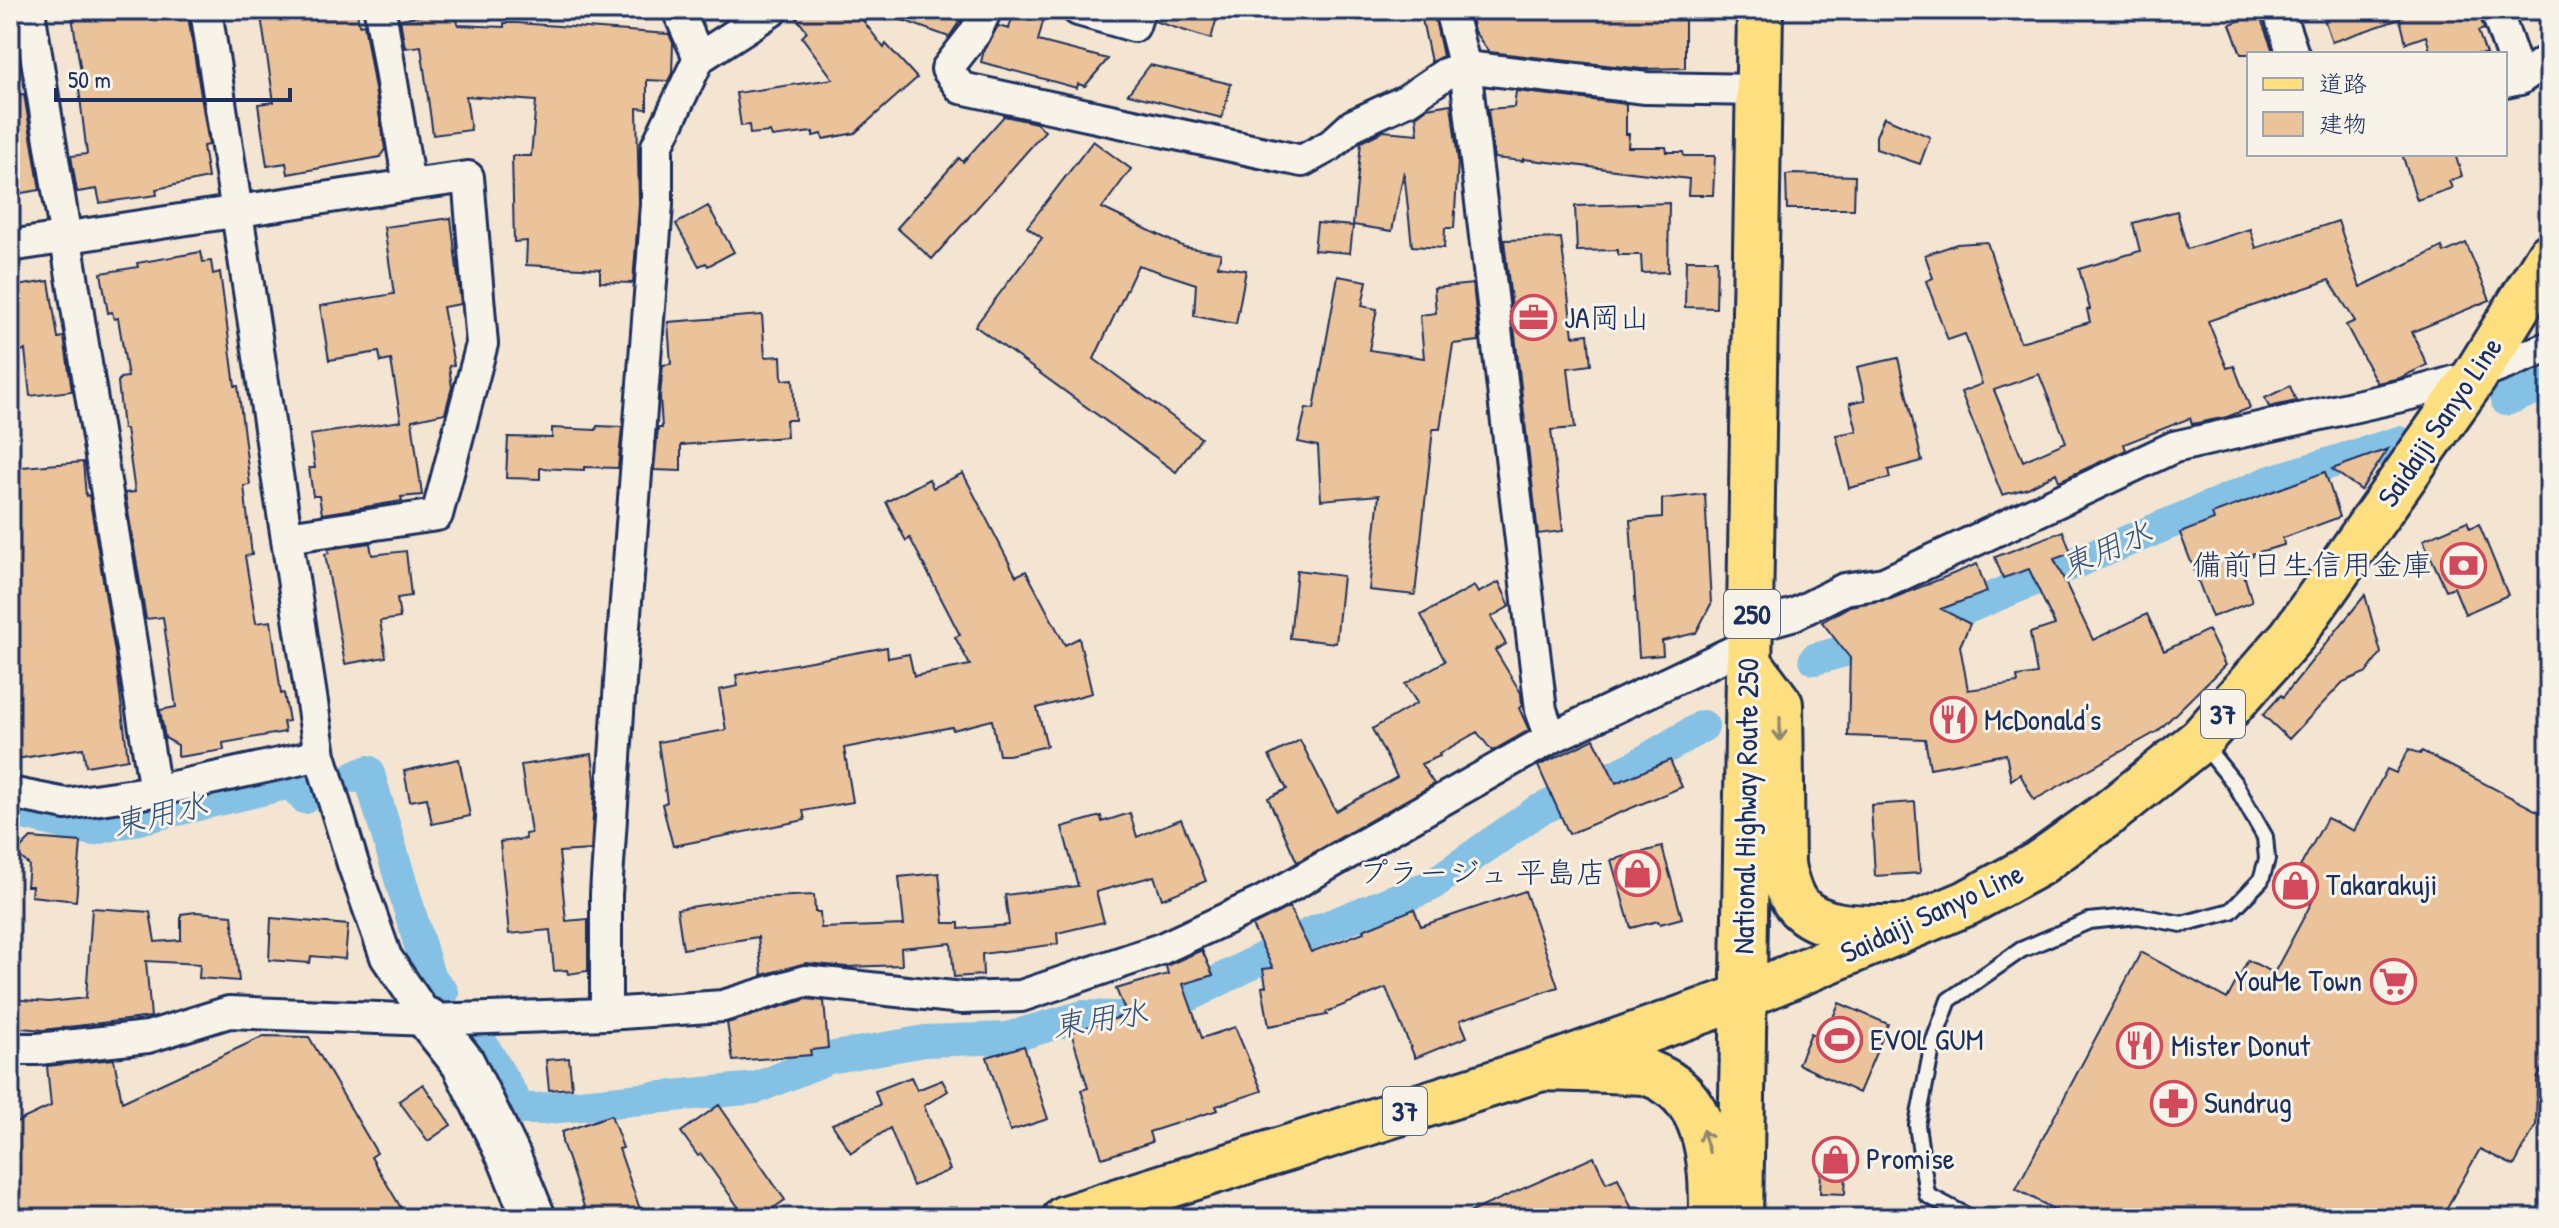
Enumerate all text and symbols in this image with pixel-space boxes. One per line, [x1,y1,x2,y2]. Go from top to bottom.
scale bar [56,52,290,102]
legend [2247,52,2507,156]
text: 50 m [68,63,111,95]
text: 道路 [2319,67,2367,99]
text: 建物 [2319,107,2367,139]
office icon: JA岡山 [1509,294,1557,342]
place label: JA岡山 [1564,297,1650,337]
street label: Saidaiji Sanyo Line [2367,328,2511,514]
water label: 東用水 [2053,510,2158,587]
bank icon: 備前日生信用金庫 [2439,541,2487,589]
place label: 備前日生信用金庫 [2192,544,2432,584]
road number: 250 [1724,590,1780,638]
street label: National Highway Route 250 [1722,658,1768,954]
road number: 37 [2201,690,2245,738]
restaurant icon: McDonald's [1929,696,1977,744]
place label: McDonald's [1984,699,2101,739]
one-way arrow [1773,715,1788,742]
water label: 東用水 [108,782,212,845]
shop icon: プラージュ 平島店 [1613,849,1661,897]
place label: プラージュ 平島店 [1359,852,1606,892]
street label: Saidaiji Sanyo Line [1834,852,2029,972]
shop icon: Takarakuji [2271,861,2319,909]
place label: Takarakuji [2326,864,2438,904]
supermarket icon: YouMe Town [2369,957,2417,1005]
place label: YouMe Town [2234,960,2362,1000]
water label: 東用水 [1049,990,1151,1047]
sports icon: EVOL GUM [1815,1016,1863,1064]
place label: EVOL GUM [1870,1019,1984,1059]
restaurant icon: Mister Donut [2116,1022,2164,1070]
place label: Mister Donut [2171,1025,2311,1065]
pharmacy icon: Sundrug [2149,1079,2197,1127]
place label: Sundrug [2204,1082,2292,1122]
road number: 37 [1383,1087,1427,1135]
one-way arrow [1697,1128,1712,1154]
shop icon: Promise [1811,1135,1859,1183]
place label: Promise [1866,1138,1955,1178]

